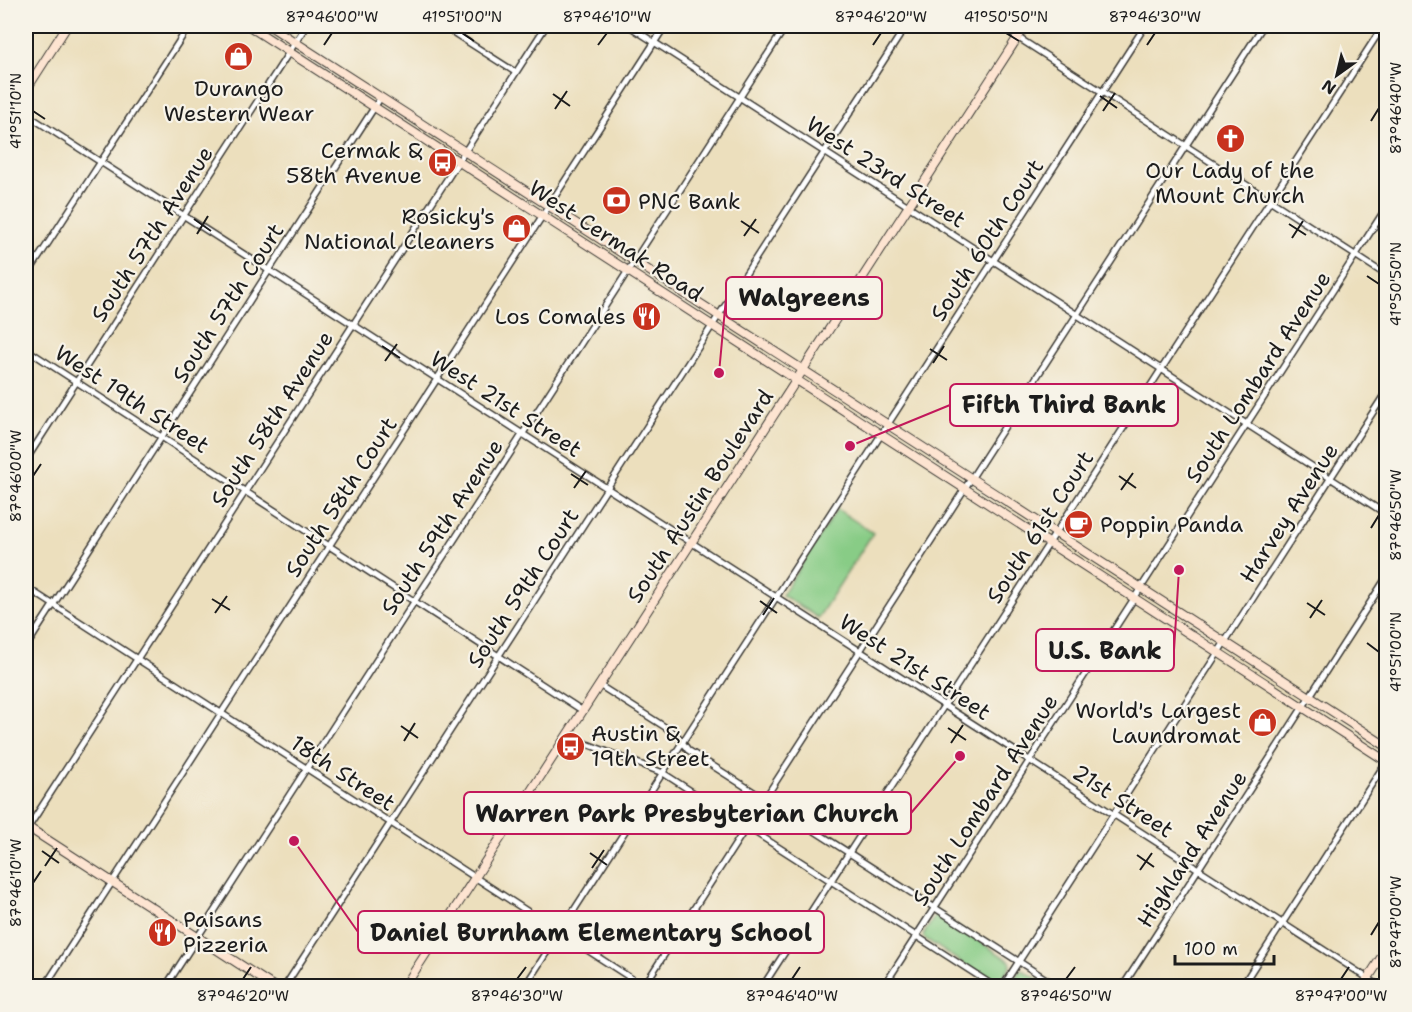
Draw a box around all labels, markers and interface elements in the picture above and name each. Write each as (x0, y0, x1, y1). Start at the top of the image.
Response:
text: 87°46'00"W (286, 7, 378, 27)
text: 41°51'00"N (422, 7, 502, 27)
text: 87°46'10"W (563, 7, 651, 27)
text: 87°46'20"W (835, 7, 927, 27)
text: 41°50'50"N (964, 7, 1048, 27)
text: 87°46'30"W (1109, 7, 1201, 27)
shop icon: Durango Western Wear (223, 40, 255, 72)
north arrow (1307, 45, 1367, 105)
text: 87°46'40"W (1386, 62, 1406, 154)
text: 41°51'10"N (6, 73, 26, 149)
place label: Durango Western Wear (164, 74, 314, 128)
text: N (1318, 75, 1340, 99)
street label: West 23rd Street (801, 110, 971, 234)
church icon: Our Lady of the Mount Church (1214, 122, 1246, 154)
place label: Cermak & 58th Avenue (286, 136, 423, 190)
street label: South 57th Avenue (84, 141, 220, 327)
bus stop icon: Cermak & 58th Avenue (427, 147, 459, 179)
street label: South 60th Court (924, 154, 1050, 326)
place label: Our Lady of the Mount Church (1145, 156, 1315, 210)
street label: West Cermak Road (523, 174, 709, 308)
bank icon: PNC Bank (601, 185, 633, 217)
place label: PNC Bank (638, 187, 741, 216)
place label: Rosicky's National Cleaners (304, 202, 495, 256)
shop icon: Rosicky's National Cleaners (500, 213, 532, 245)
street label: South 57th Court (166, 218, 290, 388)
text: 41°50'50"N (1386, 242, 1406, 326)
street label: South Lombard Avenue (1179, 266, 1337, 488)
callout: Walgreens (726, 277, 882, 319)
text: Walgreens (738, 282, 870, 314)
restaurant icon: Los Comales (631, 300, 663, 332)
place label: Los Comales (495, 302, 626, 331)
street label: South 58th Avenue (204, 325, 340, 513)
street label: West 19th Street (49, 338, 215, 460)
street label: West 21st Street (425, 344, 587, 464)
street label: South Austin Boulevard (620, 384, 780, 608)
callout: Fifth Third Bank (950, 384, 1178, 426)
text: Fifth Third Bank (962, 389, 1166, 421)
street label: South 58th Court (278, 411, 404, 583)
text: 87°46'00"W (6, 430, 26, 522)
street label: South 59th Avenue (374, 434, 510, 620)
street label: Harvey Avenue (1233, 438, 1345, 588)
street label: South 61st Court (980, 445, 1100, 609)
text: 87°46'50"W (1386, 469, 1406, 561)
street label: South 59th Court (461, 503, 585, 673)
cafe icon: Poppin Panda (1063, 508, 1095, 540)
place label: Poppin Panda (1100, 510, 1244, 539)
street label: West 21st Street (834, 607, 996, 727)
text: 41°51'00"N (1386, 612, 1406, 692)
callout: U.S. Bank (1036, 629, 1174, 671)
text: U.S. Bank (1048, 635, 1162, 667)
street label: South Lombard Avenue (906, 689, 1064, 911)
place label: World's Largest Laundromat (1075, 696, 1241, 750)
shop icon: World's Largest Laundromat (1246, 707, 1278, 739)
place label: Austin & 19th Street (591, 719, 710, 773)
street label: 18th Street (285, 728, 401, 818)
bus stop icon: Austin & 19th Street (554, 730, 586, 762)
street label: 21st Street (1067, 758, 1179, 844)
street label: Highland Avenue (1130, 765, 1254, 933)
callout: Warren Park Presbyterian Church (464, 792, 911, 834)
text: Warren Park Presbyterian Church (475, 798, 899, 830)
text: 87°46'10"W (6, 839, 26, 927)
text: 87°47'00"W (1386, 876, 1406, 968)
place label: Paisans Pizzeria (183, 905, 268, 959)
callout: Daniel Burnham Elementary School (358, 911, 824, 953)
restaurant icon: Paisans Pizzeria (146, 916, 178, 948)
text: Daniel Burnham Elementary School (370, 917, 812, 949)
scale bar (1175, 928, 1274, 966)
text: 100 m (1184, 937, 1238, 961)
text: 87°46'20"W (197, 986, 289, 1006)
text: 87°46'30"W (471, 986, 563, 1006)
text: 87°46'40"W (746, 986, 838, 1006)
text: 87°46'50"W (1020, 986, 1112, 1006)
text: 87°47'00"W (1295, 986, 1387, 1006)

